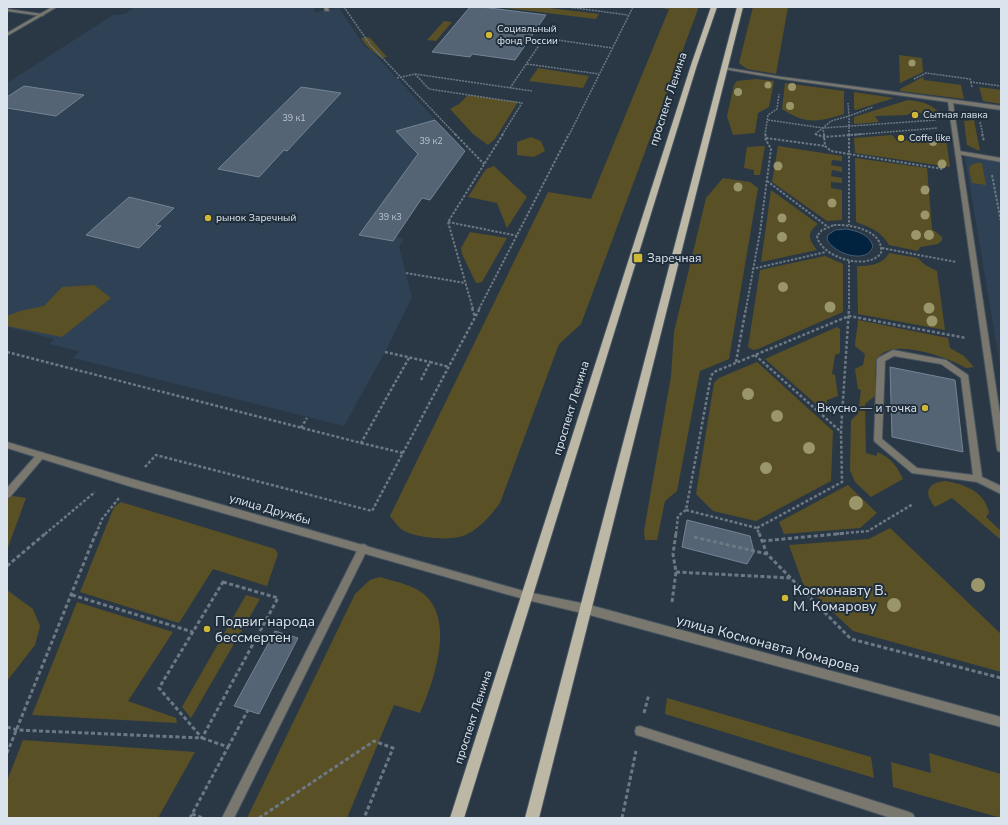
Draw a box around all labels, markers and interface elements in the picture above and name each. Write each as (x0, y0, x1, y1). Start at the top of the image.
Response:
place label: Социальный фонд России (497, 22, 558, 48)
marker: Социальный фонд России (484, 30, 494, 40)
street label: проспект Ленина (645, 50, 691, 148)
place label: Сытная лавка (923, 108, 988, 122)
marker: Сытная лавка (910, 110, 920, 120)
house number: 39 к1 (282, 112, 306, 124)
place label: Coffe like (909, 131, 951, 145)
marker: Coffe like (896, 133, 906, 143)
house number: 39 к2 (419, 135, 443, 147)
place label: рынок Заречный (216, 211, 296, 225)
house number: 39 к3 (378, 211, 402, 223)
marker: рынок Заречный (203, 213, 213, 223)
place label: Заречная (647, 250, 701, 266)
marker: Заречная (632, 252, 644, 264)
street label: проспект Ленина (549, 359, 593, 457)
place label: Вкусно — и точка (817, 400, 917, 416)
marker: Вкусно — и точка (920, 403, 930, 413)
street label: улица Дружбы (227, 490, 313, 528)
place label: Космонавту В. М. Комарову (793, 581, 887, 616)
marker: Космонавту В. М. Комарову (780, 593, 790, 603)
street label: улица Космонавта Комарова (674, 610, 862, 678)
place label: Подвиг народа бессмертен (215, 612, 315, 647)
marker: Подвиг народа бессмертен (202, 624, 212, 634)
street label: проспект Ленина (450, 668, 496, 766)

